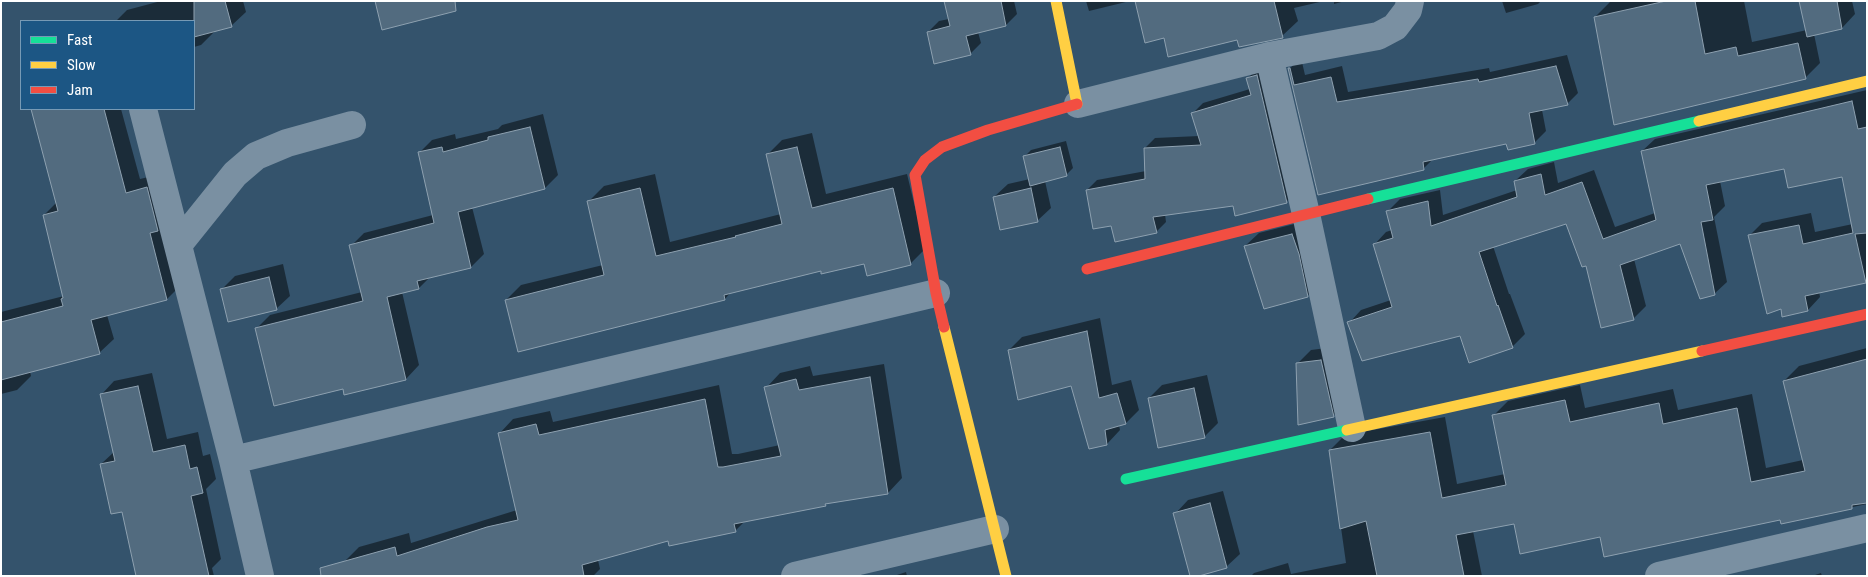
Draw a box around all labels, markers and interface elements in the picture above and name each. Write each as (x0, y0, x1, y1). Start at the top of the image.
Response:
legend (20, 20, 195, 110)
text: Fast (67, 31, 92, 49)
text: Slow (67, 56, 96, 74)
text: Jam (67, 81, 93, 99)

